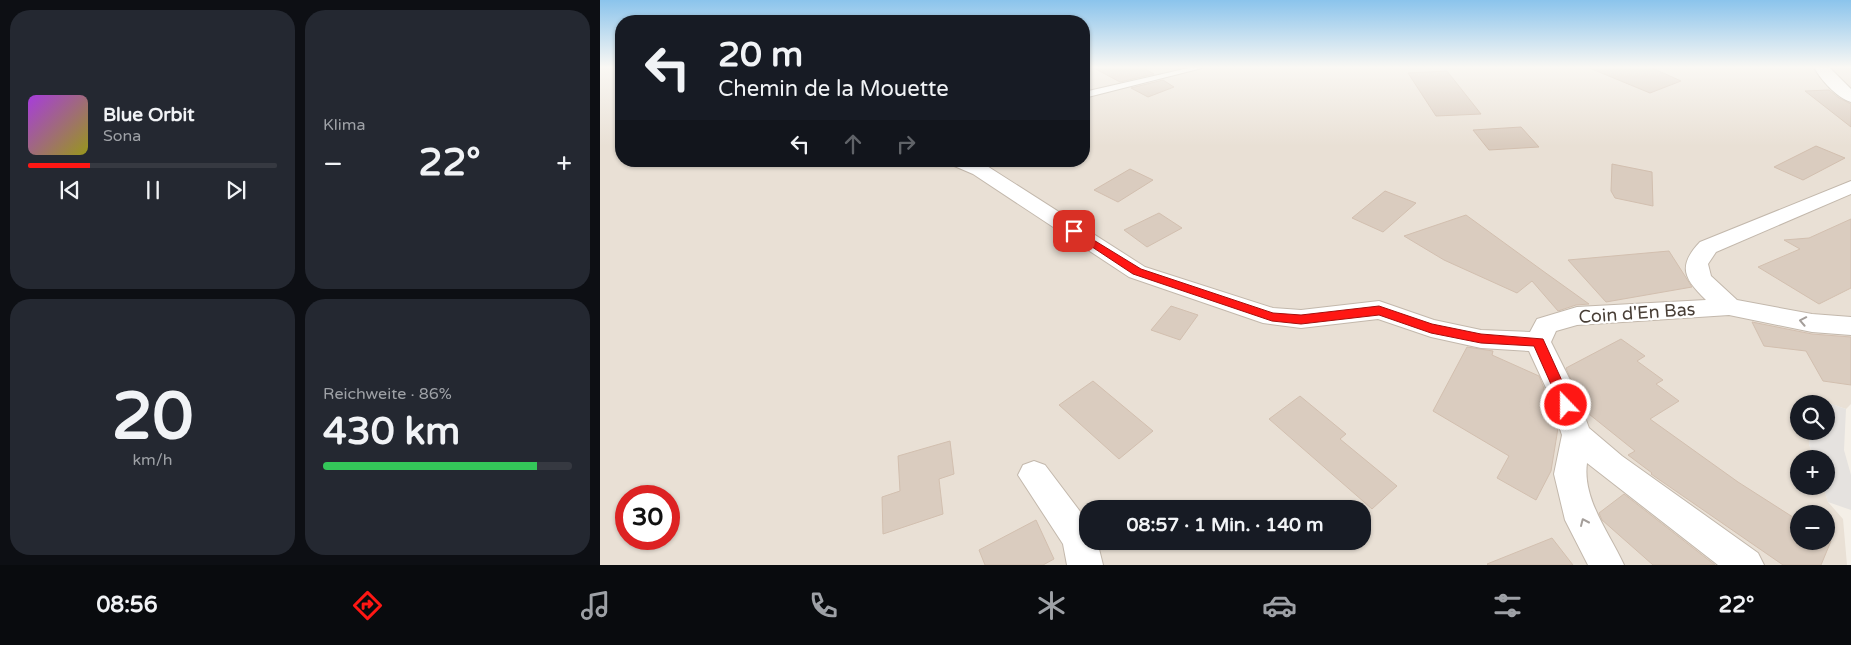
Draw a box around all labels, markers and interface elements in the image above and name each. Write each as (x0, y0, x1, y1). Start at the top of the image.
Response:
text: 20 m (718, 34, 803, 76)
icon: left (635, 35, 700, 100)
text: Chemin de la Mouette (718, 76, 949, 102)
text: Blue Orbit (103, 104, 195, 126)
text: Klima (323, 115, 365, 135)
text: Sona (103, 126, 141, 146)
icon: left (786, 130, 814, 158)
icon: ahead (839, 130, 867, 158)
icon: right (892, 130, 920, 158)
text: 22° (419, 140, 481, 186)
text: − (323, 147, 343, 181)
text: + (556, 147, 572, 181)
icon: previous (56, 176, 84, 204)
icon: pause (139, 176, 167, 204)
icon: next (222, 176, 250, 204)
pin (1053, 210, 1095, 252)
icon: arrive (1060, 217, 1088, 245)
street label: Coin d'En Bas (1578, 298, 1696, 328)
one-way arrow (1798, 316, 1807, 327)
text: 20 (112, 378, 193, 457)
position arrow (1539, 378, 1591, 430)
text: Reichweite · 86% (323, 384, 452, 404)
map controls (1790, 395, 1835, 550)
button: search (1790, 395, 1835, 440)
text: 430 km (323, 409, 460, 455)
text: km/h (132, 450, 173, 470)
button: + (1790, 450, 1835, 495)
speed limit sign: 30 (615, 485, 680, 550)
button: − (1790, 505, 1835, 550)
text: 08:57 · 1 Min. · 140 m (1127, 514, 1323, 536)
one-way arrow (1579, 518, 1590, 527)
icon: directions (350, 588, 385, 623)
icon: music (578, 588, 613, 623)
icon: phone (806, 588, 841, 623)
icon: climate (1034, 588, 1069, 623)
icon: car (1262, 588, 1297, 623)
icon: filters (1490, 588, 1525, 623)
text: 08:56 (97, 592, 157, 618)
text: 22° (1718, 592, 1754, 618)

